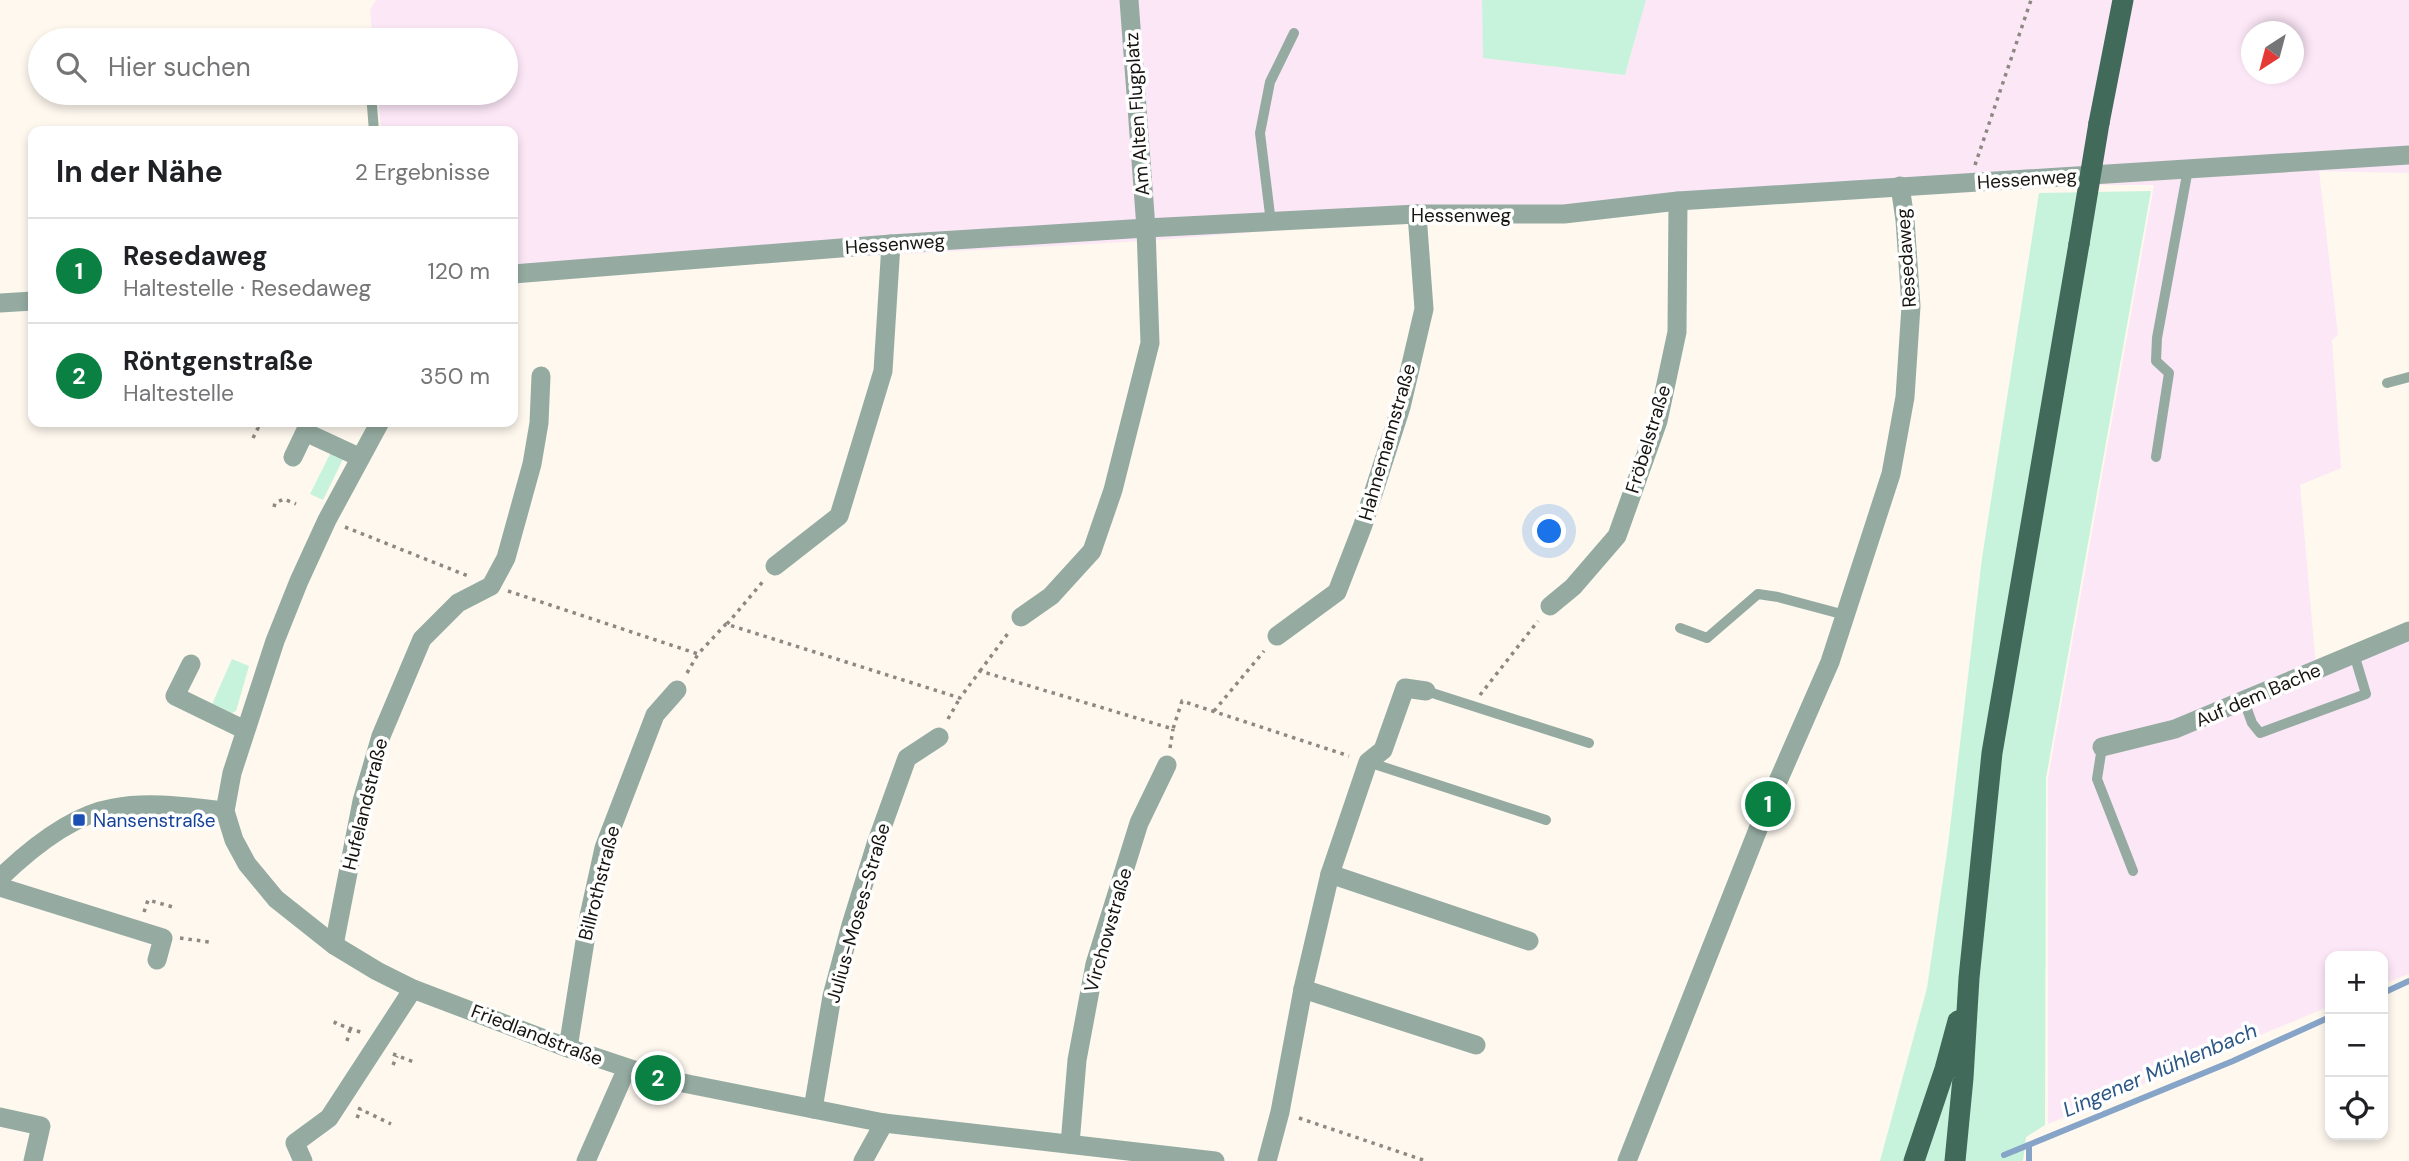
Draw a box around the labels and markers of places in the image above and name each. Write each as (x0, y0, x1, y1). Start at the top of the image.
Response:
pin: 1 (1745, 778, 1791, 830)
place label: Nansenstraße (93, 808, 216, 833)
marker: Nansenstraße (71, 812, 87, 828)
pin: 2 (635, 1052, 681, 1104)

